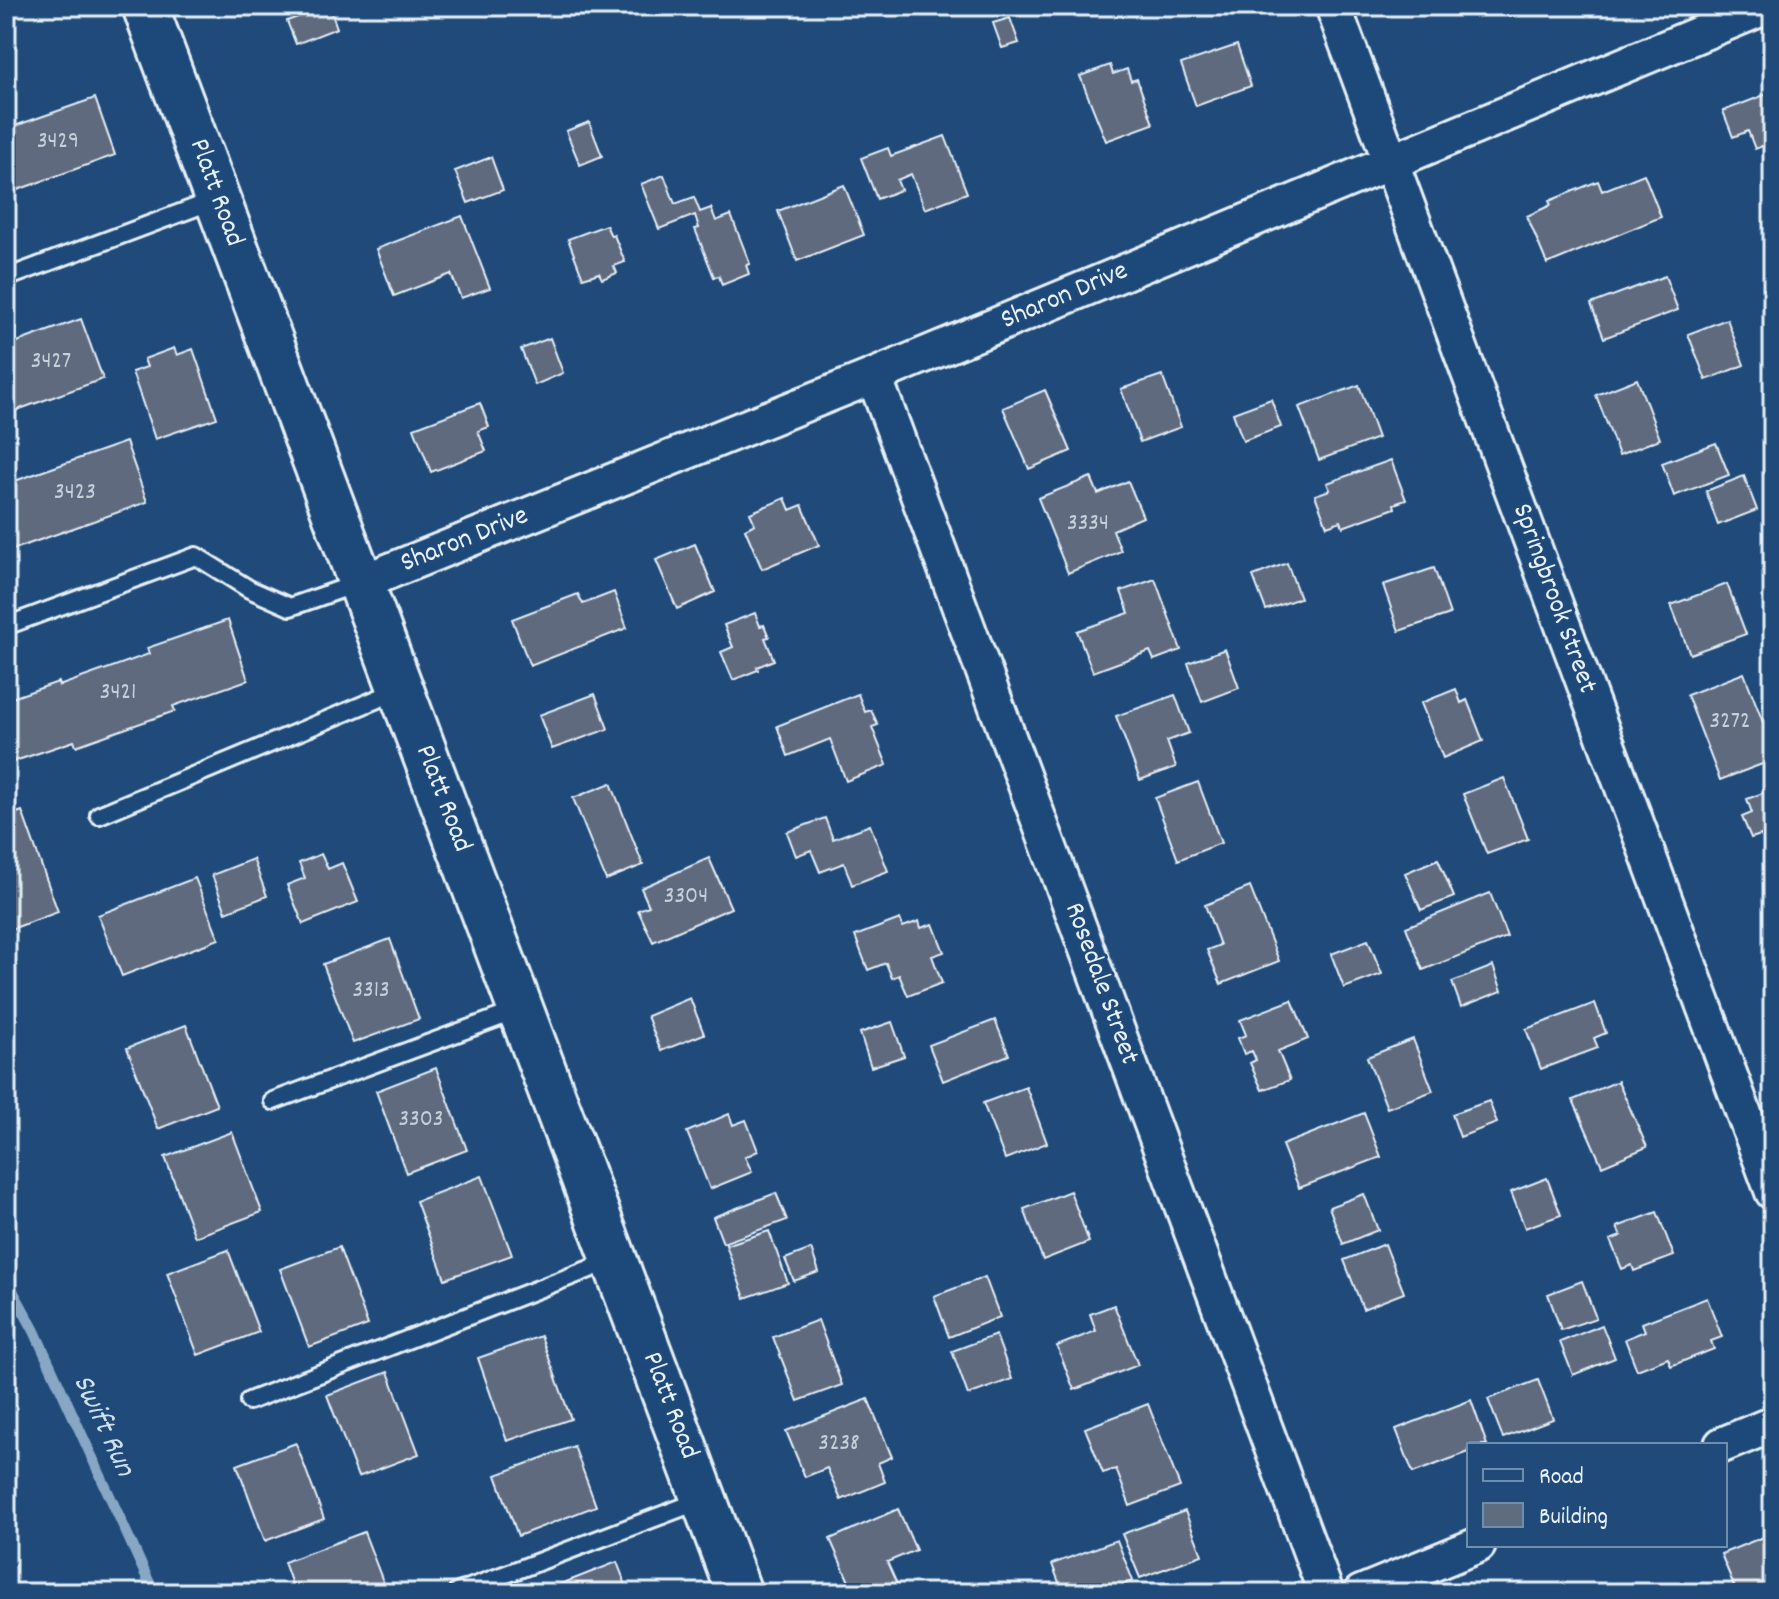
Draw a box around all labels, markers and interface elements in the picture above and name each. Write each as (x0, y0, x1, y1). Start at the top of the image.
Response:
house number: 3429 (37, 125, 79, 159)
street label: Platt Road (177, 134, 253, 252)
street label: Sharon Drive (995, 252, 1135, 342)
house number: 3427 (31, 345, 71, 379)
house number: 3423 (54, 476, 96, 510)
street label: Sharon Drive (395, 497, 535, 585)
street label: Springbrook Street (1500, 498, 1606, 700)
house number: 3334 (1067, 507, 1109, 541)
house number: 3421 (100, 676, 136, 710)
house number: 3272 (1710, 705, 1750, 739)
street label: Platt Road (403, 740, 481, 858)
house number: 3304 (664, 880, 708, 914)
street label: Rosedale Street (1052, 897, 1148, 1071)
house number: 3313 (352, 974, 390, 1008)
house number: 3303 (398, 1103, 444, 1137)
street label: Platt Road (630, 1347, 708, 1465)
water label: Swift Run (60, 1368, 145, 1485)
house number: 3238 (818, 1427, 860, 1461)
legend (1467, 1443, 1727, 1547)
text: Road (1539, 1461, 1584, 1495)
text: Building (1539, 1501, 1608, 1535)

